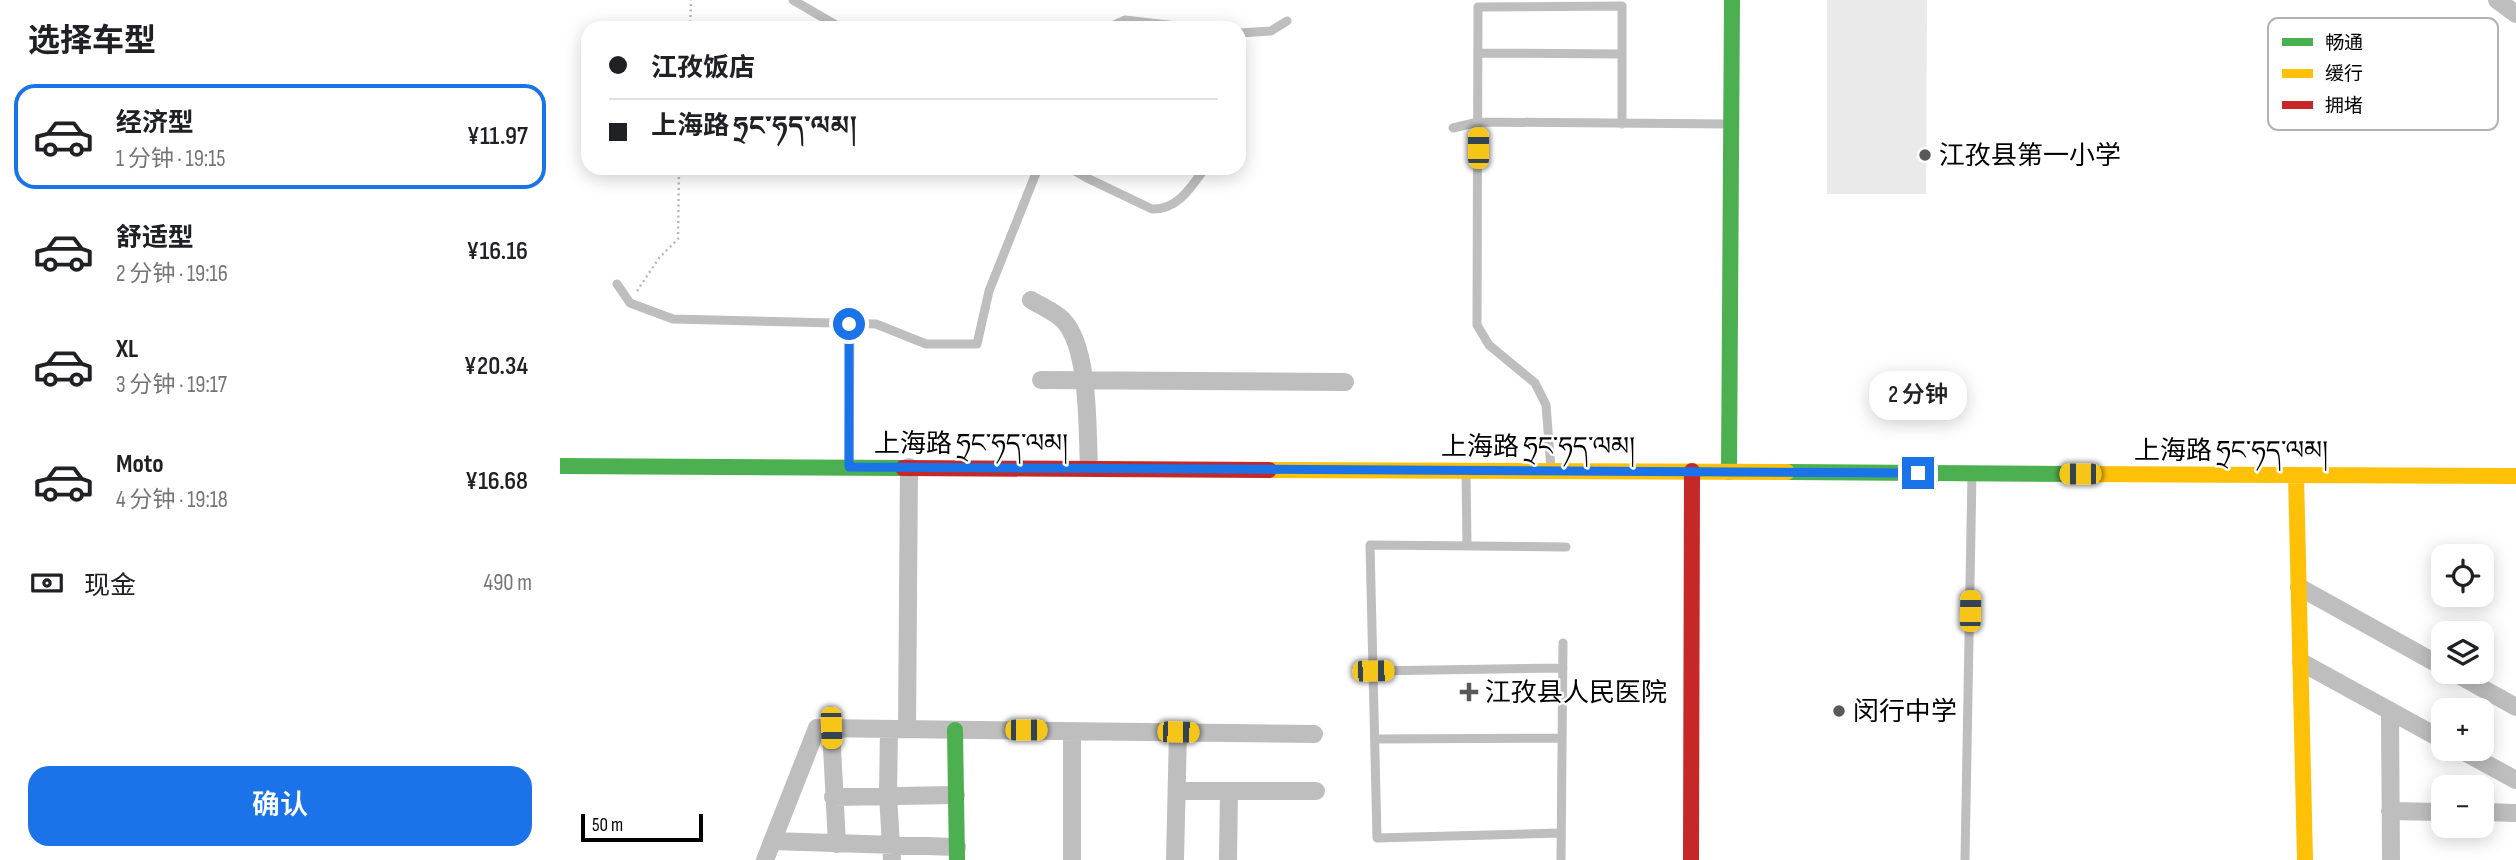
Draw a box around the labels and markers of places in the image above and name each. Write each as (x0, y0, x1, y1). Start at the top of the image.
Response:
place label: 江孜县第一小学 (1939, 141, 2121, 172)
marker: 江孜县第一小学 (1917, 147, 1933, 163)
place label: 江孜县人民医院 (1485, 678, 1667, 709)
marker: 江孜县人民医院 (1459, 682, 1479, 702)
place label: 闵行中学 (1853, 697, 1957, 728)
marker: 闵行中学 (1831, 703, 1847, 719)

